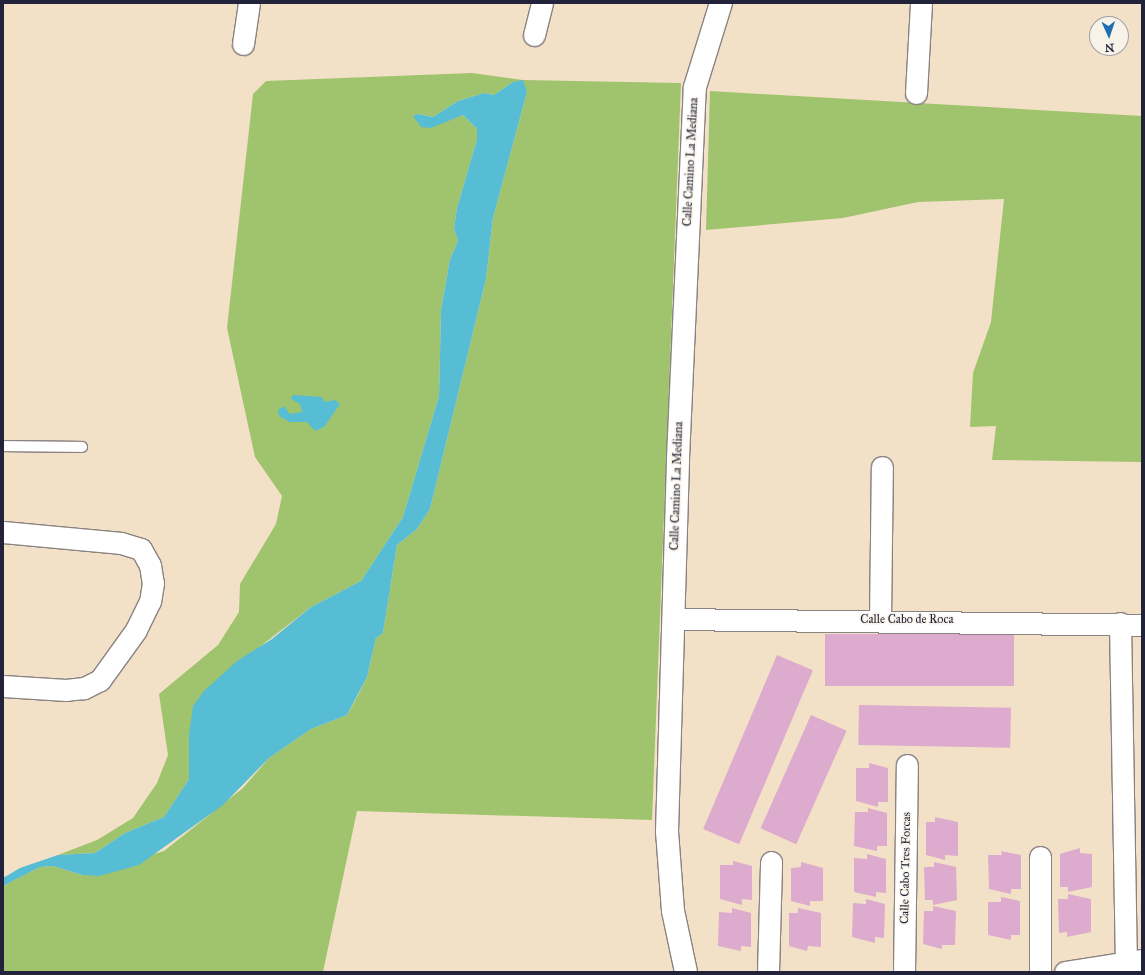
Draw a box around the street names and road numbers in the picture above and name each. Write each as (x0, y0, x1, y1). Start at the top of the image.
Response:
street label: Calle Camino La Mediana (680, 97, 702, 227)
street label: Calle Camino La Mediana (668, 421, 686, 551)
street label: Calle Cabo de Roca (860, 613, 954, 627)
street label: Calle Cabo Tres Forcas (898, 812, 914, 924)

